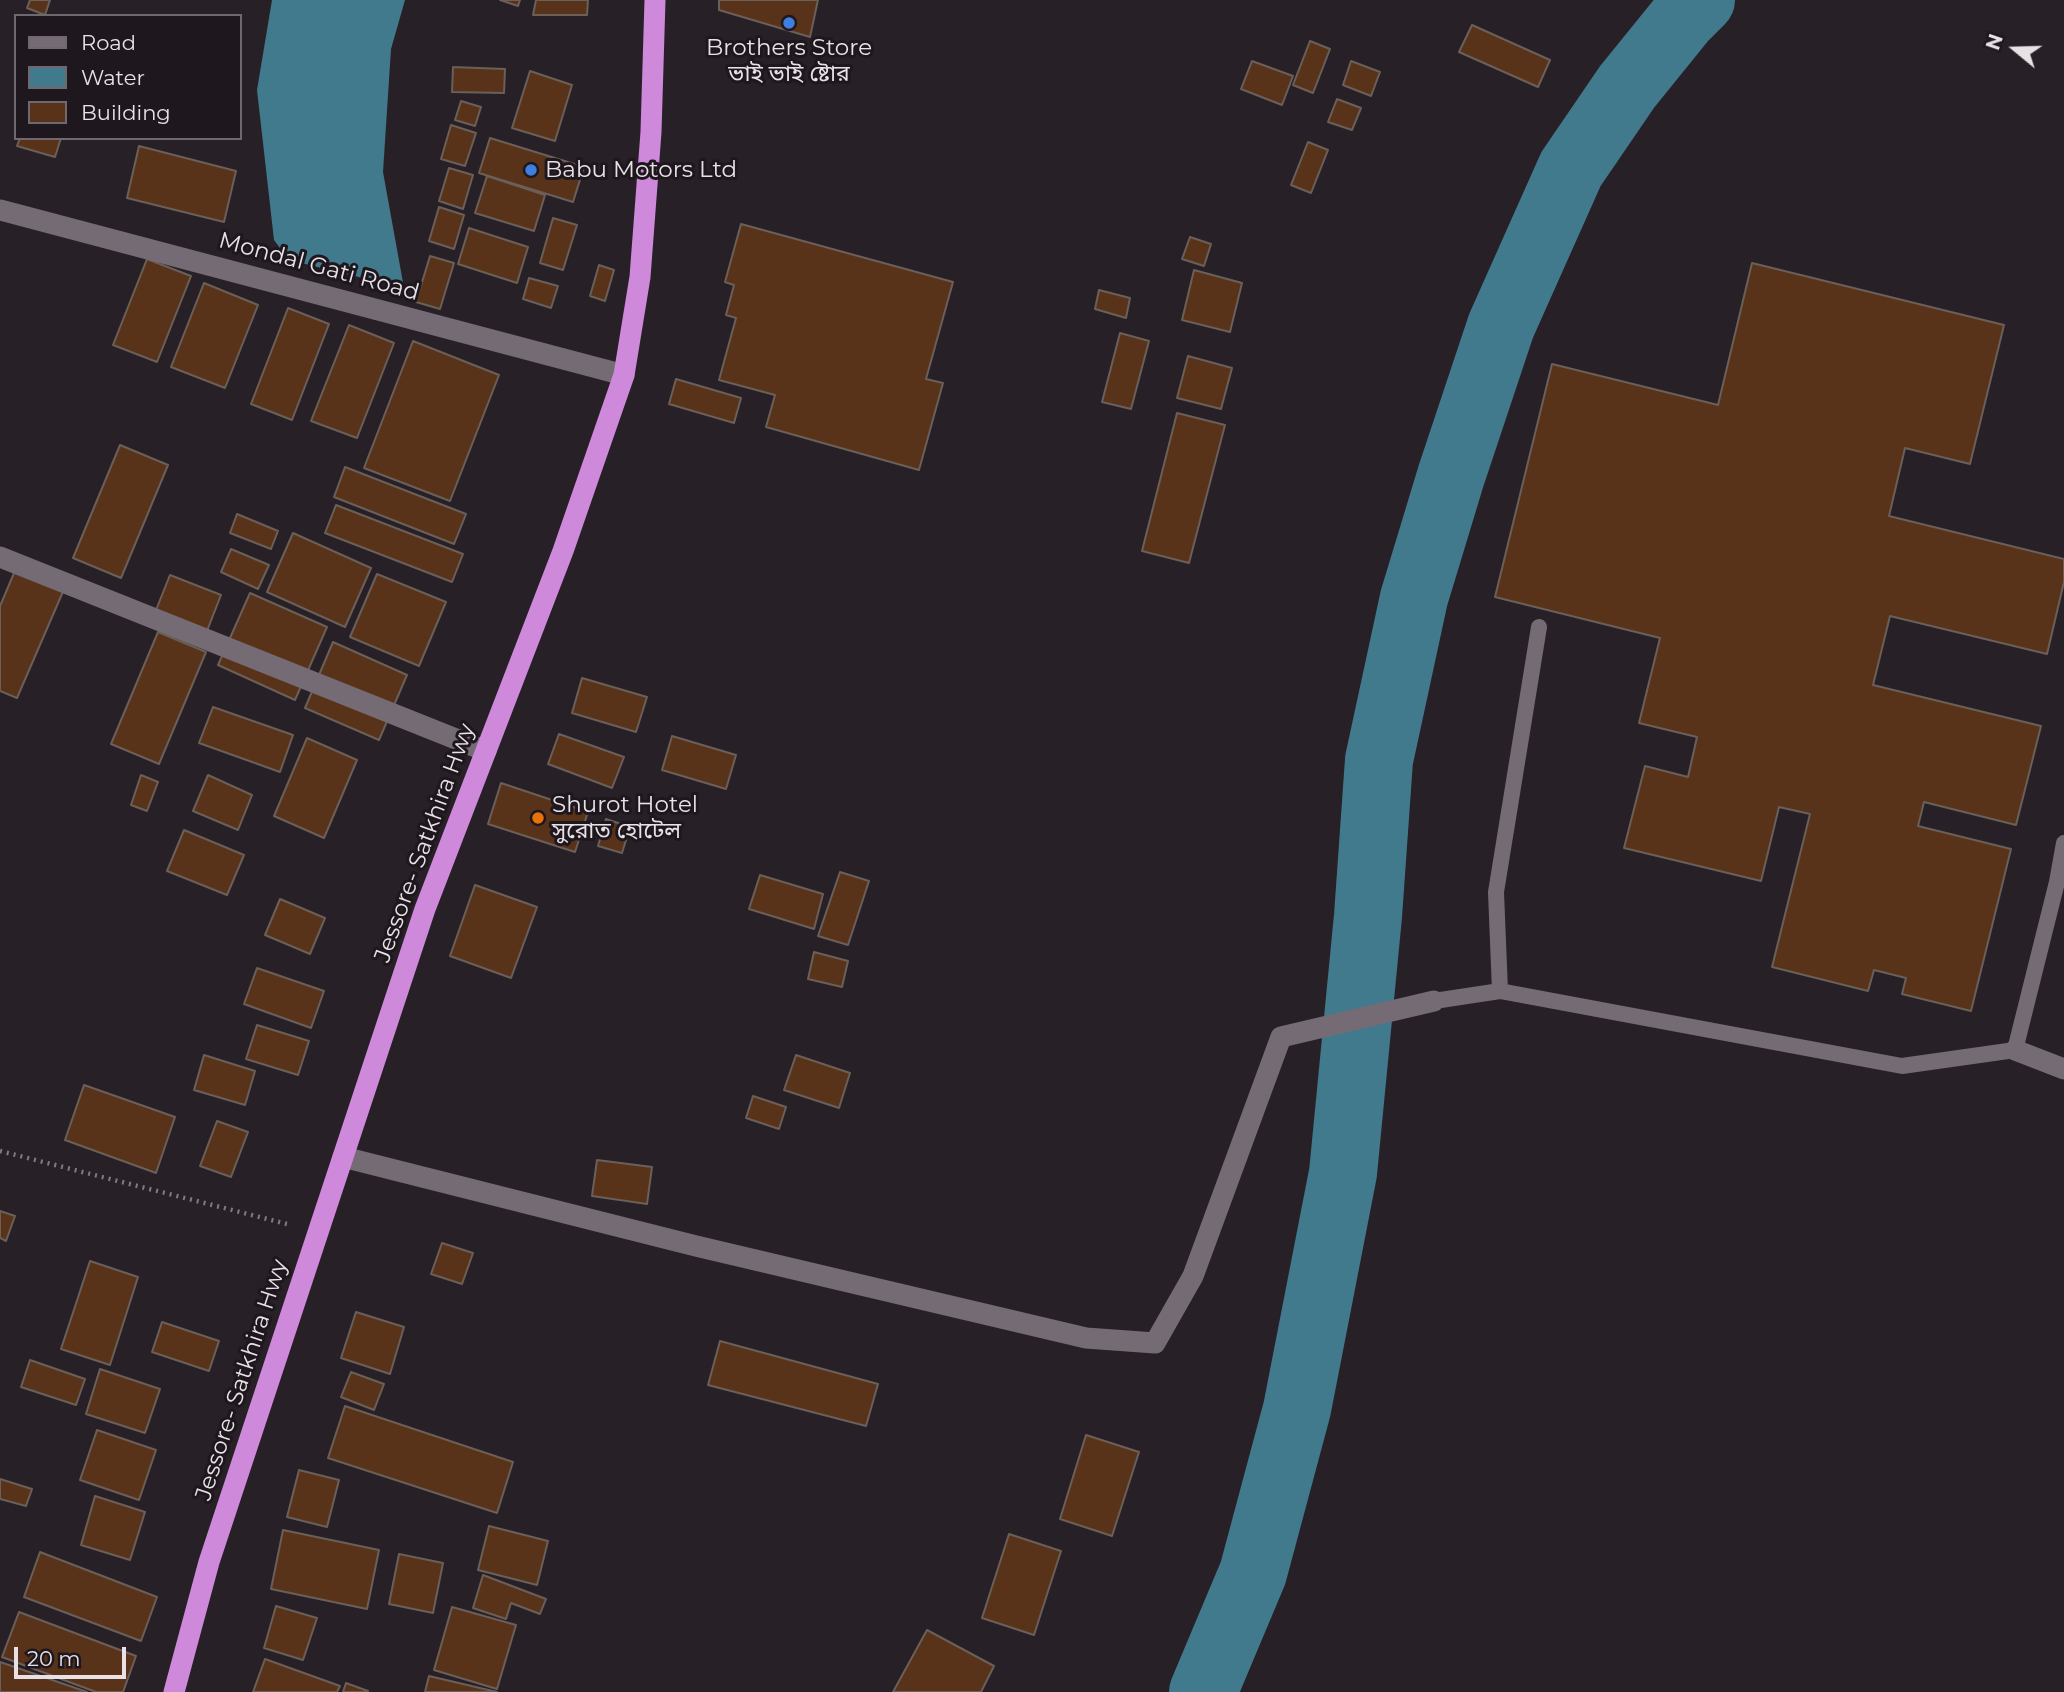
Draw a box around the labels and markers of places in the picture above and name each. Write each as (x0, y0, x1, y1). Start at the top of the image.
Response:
marker: Brothers Store ভাই ভাই ষ্টোর (781, 15, 797, 31)
place label: Brothers Store ভাই ভাই ষ্টোর (706, 34, 872, 88)
place label: Babu Motors Ltd (545, 156, 737, 184)
marker: Babu Motors Ltd (523, 162, 539, 178)
place label: Shurot Hotel সুরোত হোটেল (552, 791, 698, 845)
marker: Shurot Hotel সুরোত হোটেল (530, 810, 546, 826)

